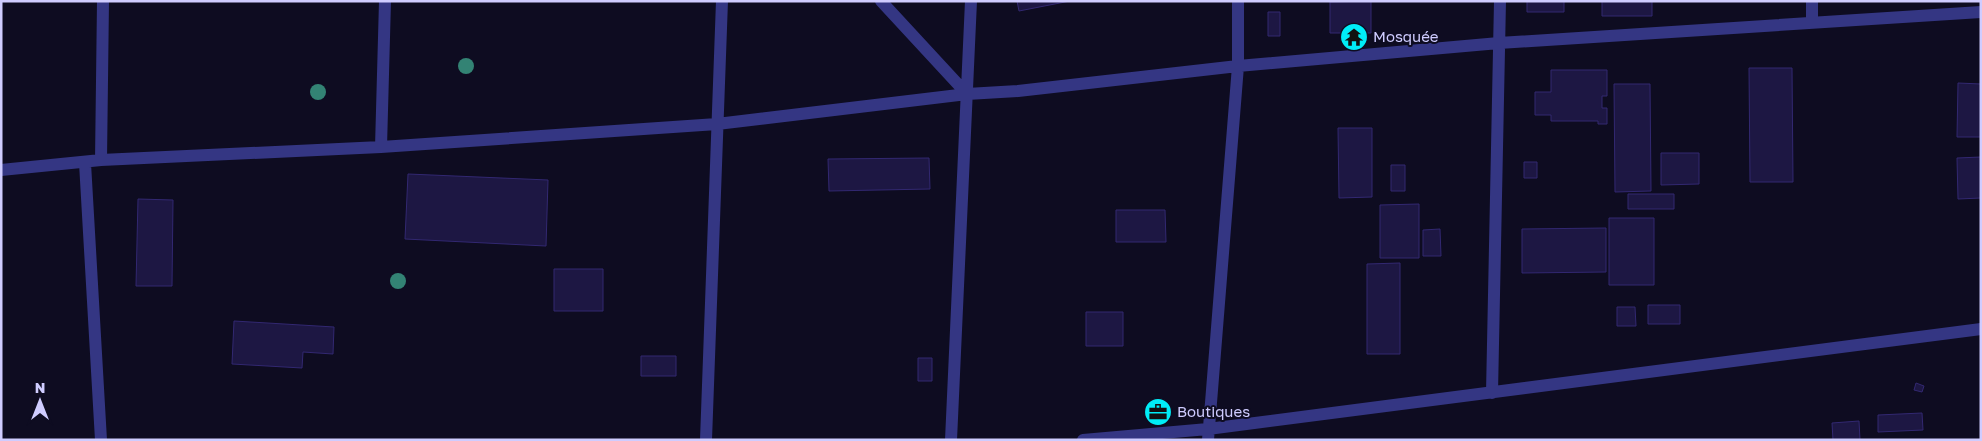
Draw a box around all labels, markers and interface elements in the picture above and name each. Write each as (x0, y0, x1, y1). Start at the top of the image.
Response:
temple icon: Mosquée (1339, 22, 1369, 52)
place label: Mosquée (1373, 27, 1439, 45)
north arrow (15, 376, 65, 426)
text: N (35, 379, 45, 396)
office icon: Boutiques (1143, 397, 1173, 427)
place label: Boutiques (1177, 402, 1250, 420)

